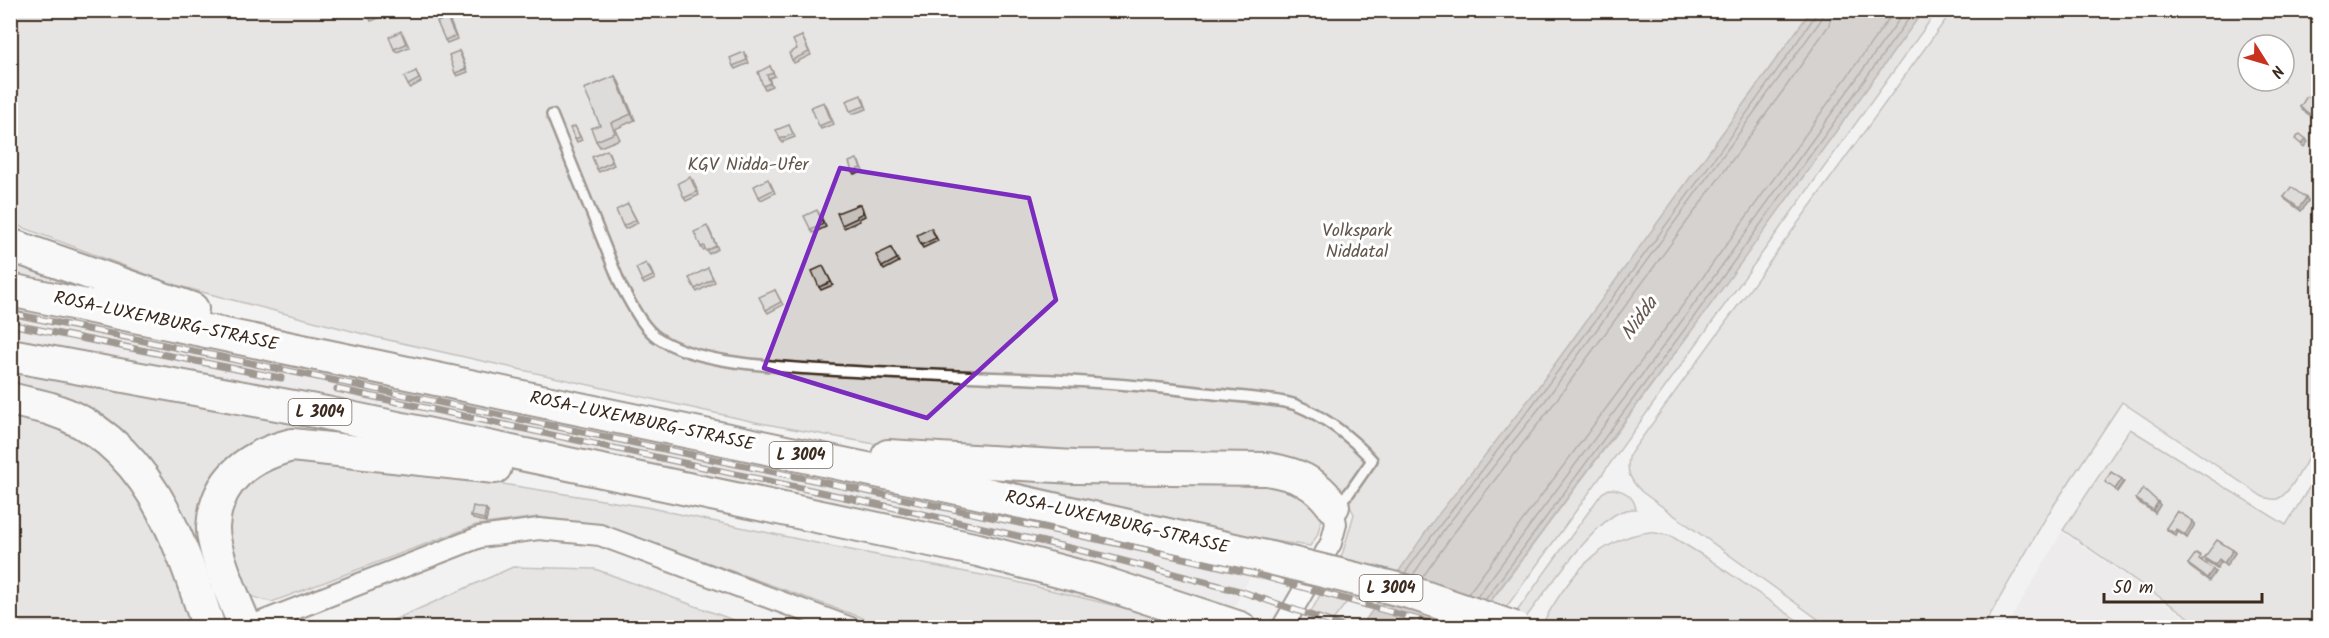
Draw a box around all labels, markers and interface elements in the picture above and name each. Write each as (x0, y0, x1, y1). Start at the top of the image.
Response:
north arrow (2236, 33, 2296, 93)
text: N (2264, 60, 2290, 83)
park label: KGV Nidda-Ufer (687, 151, 810, 180)
park label: Volkspark Niddatal (1322, 217, 1392, 267)
street label: ROSA-LUXEMBURG-STRASSE (51, 284, 282, 360)
water label: Nidda (1613, 289, 1668, 348)
street label: ROSA-LUXEMBURG-STRASSE (527, 384, 758, 460)
road number: L 3004 (288, 399, 352, 425)
road number: L 3004 (770, 442, 832, 468)
street label: ROSA-LUXEMBURG-STRASSE (1002, 483, 1232, 563)
scale bar (2104, 566, 2262, 604)
text: 50 m (2113, 574, 2153, 603)
road number: L 3004 (1360, 575, 1422, 601)

